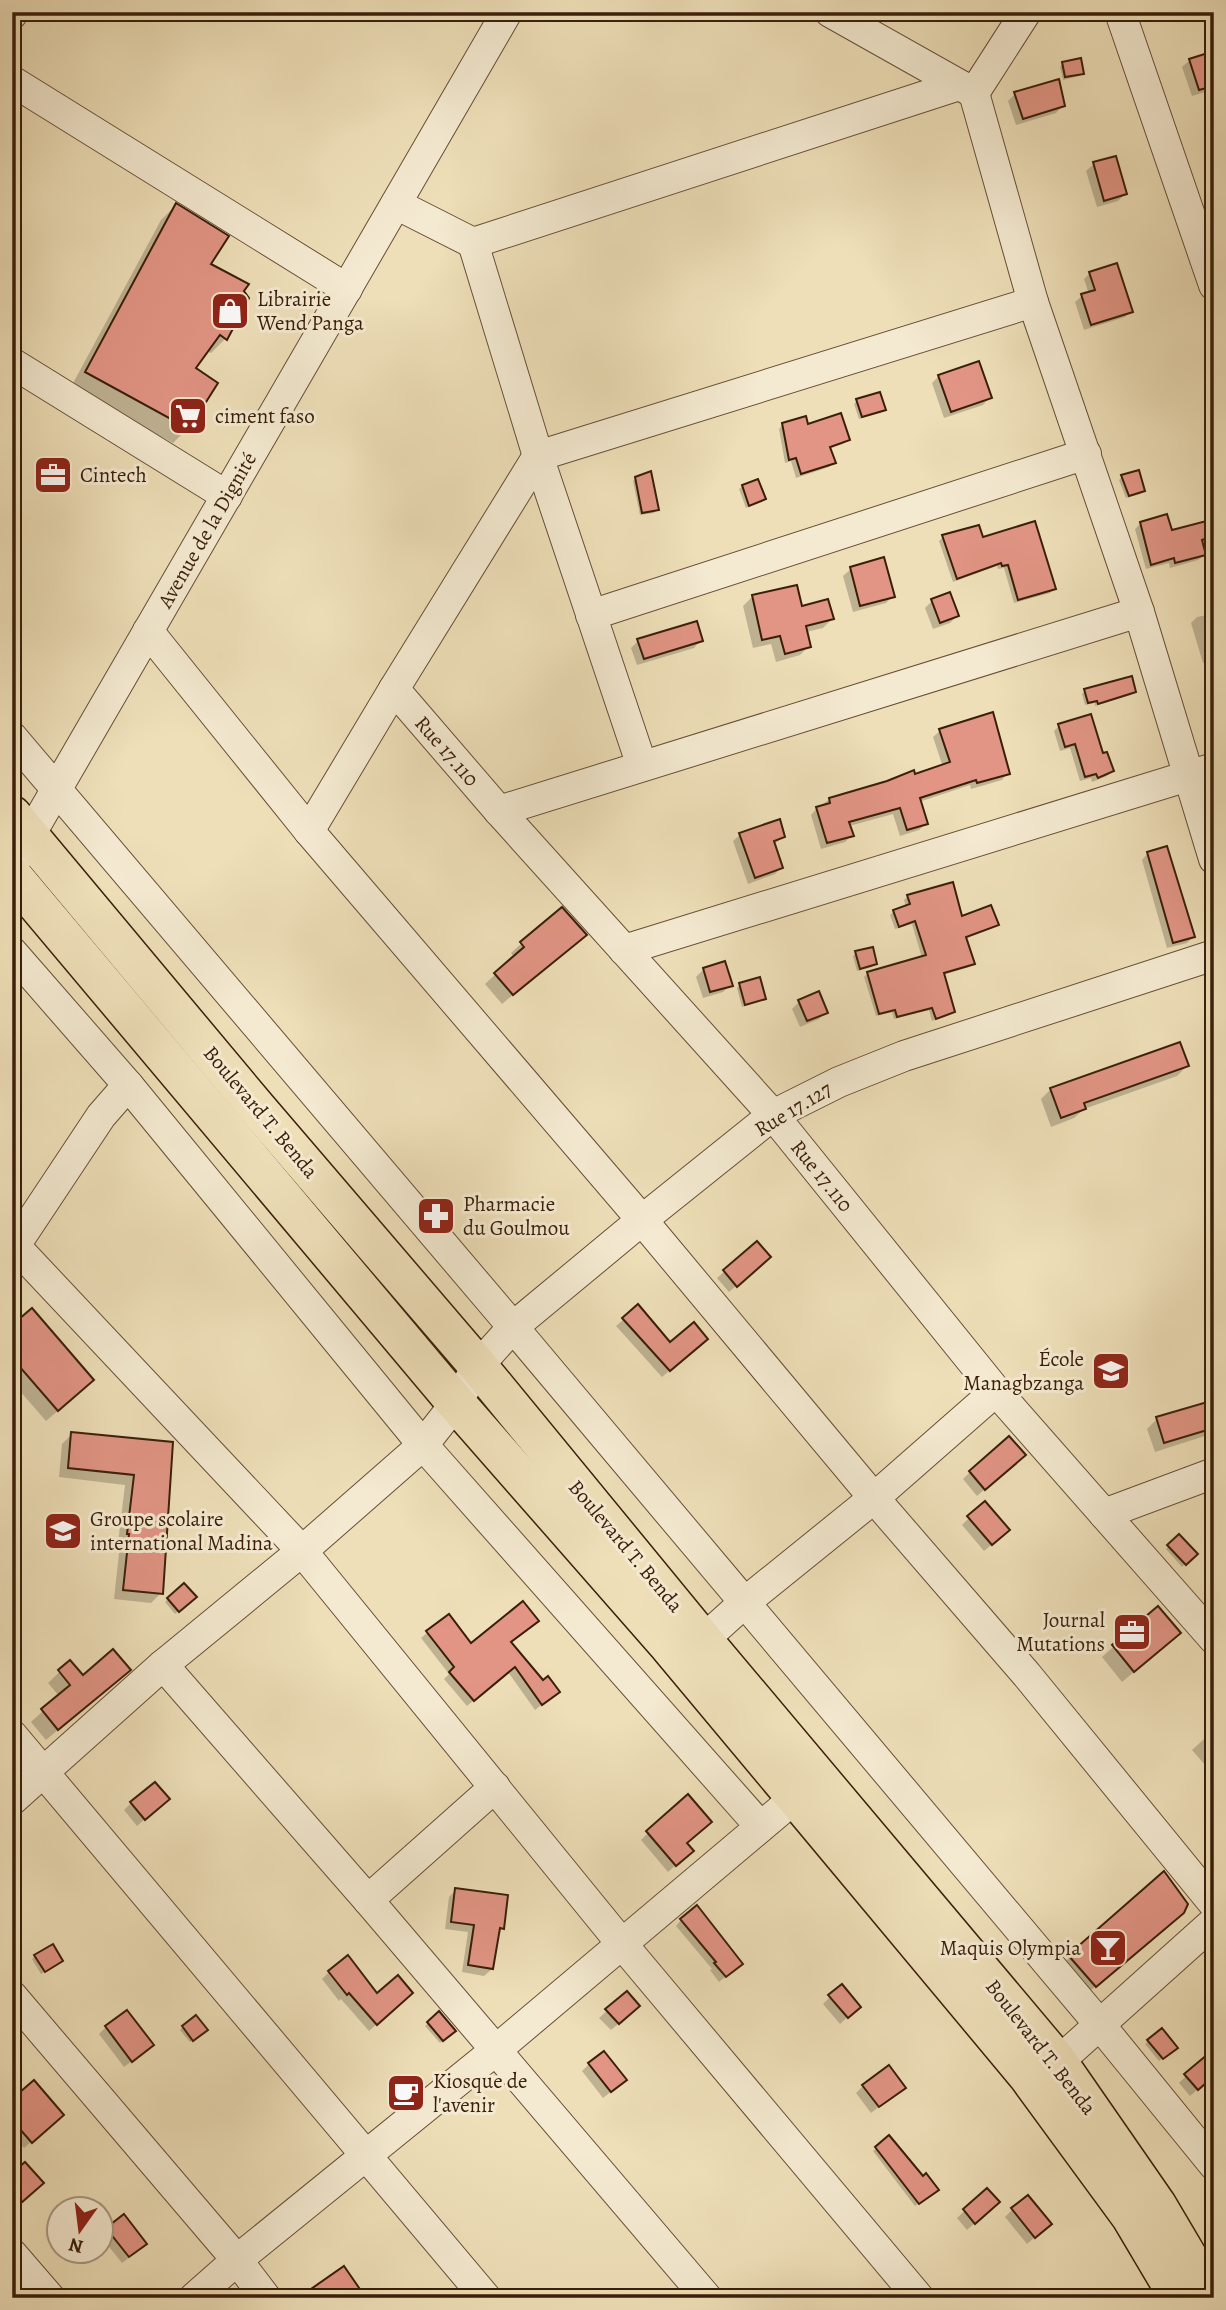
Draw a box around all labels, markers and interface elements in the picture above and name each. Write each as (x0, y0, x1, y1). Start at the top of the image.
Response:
place label: Librairie Wend Panga (256, 285, 364, 337)
shop icon: Librairie Wend Panga (209, 290, 251, 332)
supermarket icon: ciment faso (167, 395, 209, 437)
place label: ciment faso (215, 402, 315, 430)
street label: Avenue de la Dignité (150, 447, 263, 614)
office icon: Cintech (32, 454, 74, 496)
place label: Cintech (80, 461, 147, 489)
street label: Rue 17.110 (409, 710, 485, 792)
street label: Boulevard T. Benda (197, 1040, 325, 1184)
street label: Rue 17.127 (749, 1075, 837, 1143)
street label: Rue 17.110 (784, 1134, 860, 1218)
place label: Pharmacie du Goulmou (463, 1190, 570, 1242)
pharmacy icon: Pharmacie du Goulmou (415, 1195, 457, 1237)
place label: École Managbzanga (963, 1345, 1084, 1397)
school or university icon: École Managbzanga (1090, 1350, 1132, 1392)
street label: Boulevard T. Benda (562, 1474, 690, 1618)
place label: Groupe scolaire international Madina (90, 1505, 273, 1557)
school or university icon: Groupe scolaire international Madina (42, 1510, 84, 1552)
place label: Journal Mutations (1016, 1606, 1105, 1658)
office icon: Journal Mutations (1111, 1611, 1153, 1653)
bar icon: Maquis Olympia (1087, 1927, 1129, 1969)
place label: Maquis Olympia (940, 1934, 1081, 1962)
street label: Boulevard T. Benda (979, 1973, 1103, 2121)
place label: Kiosque de l'avenir (433, 2067, 527, 2119)
cafe icon: Kiosque de l'avenir (385, 2072, 427, 2114)
north arrow (46, 2194, 116, 2264)
text: N (66, 2231, 86, 2260)

